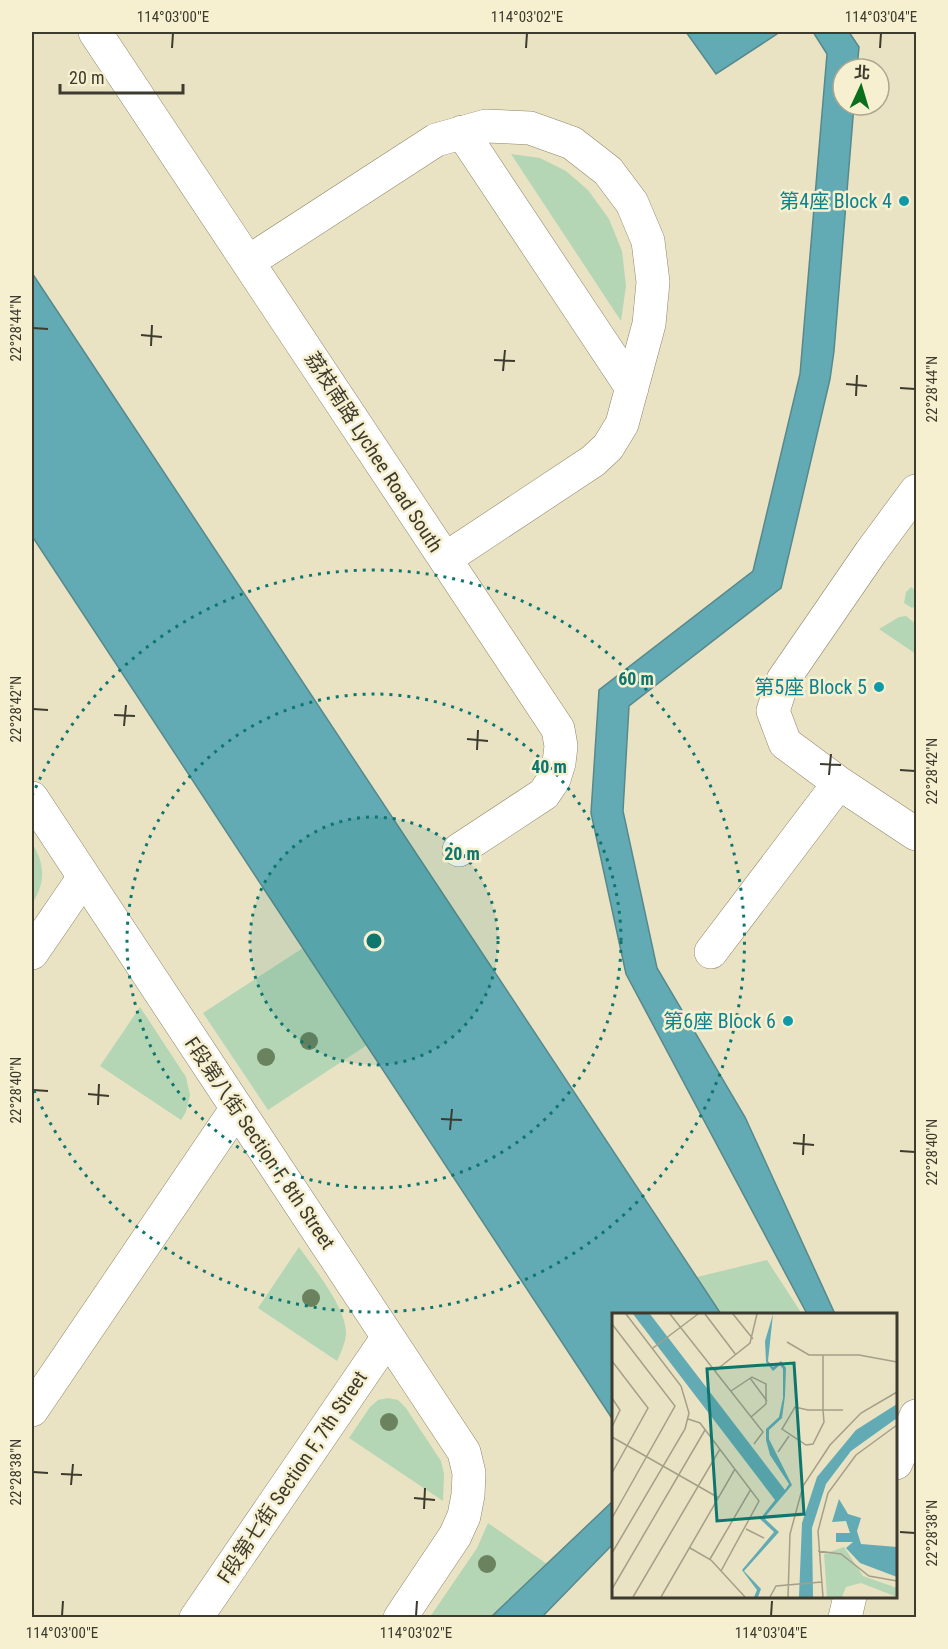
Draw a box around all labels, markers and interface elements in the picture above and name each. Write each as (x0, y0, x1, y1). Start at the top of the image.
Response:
text: 114°03'00"E (137, 8, 209, 26)
text: 114°03'02"E (491, 8, 563, 26)
text: 114°03'04"E (845, 8, 917, 26)
scale bar (60, 57, 183, 95)
north arrow (831, 57, 891, 117)
text: 北 (853, 62, 871, 83)
text: 20 m (69, 67, 104, 88)
place label: 第4座 Block 4 (779, 189, 892, 213)
marker: 第4座 Block 4 (897, 194, 911, 208)
text: 22°28'44"N (7, 295, 25, 361)
street label: 荔枝南路 Lychee Road South (300, 347, 448, 557)
text: 22°28'44"N (923, 356, 941, 422)
text: 60 m (618, 668, 654, 689)
place label: 第5座 Block 5 (754, 675, 867, 699)
text: 22°28'42"N (7, 676, 25, 742)
marker: 第5座 Block 5 (872, 680, 886, 694)
text: 22°28'42"N (923, 738, 941, 804)
text: 40 m (531, 756, 567, 777)
text: 20 m (444, 843, 480, 864)
centre of rings (364, 931, 384, 951)
place label: 第6座 Block 6 (663, 1009, 776, 1033)
marker: 第6座 Block 6 (781, 1014, 795, 1028)
street label: F段第八街 Section F, 8th Street (180, 1032, 340, 1254)
text: 22°28'40"N (7, 1057, 25, 1123)
text: 22°28'40"N (923, 1119, 941, 1185)
inset map (612, 1313, 897, 1598)
street label: F段第七街 Section F, 7th Street (212, 1366, 372, 1588)
text: 22°28'38"N (7, 1439, 25, 1505)
text: 22°28'38"N (923, 1500, 941, 1566)
text: 114°03'00"E (26, 1624, 98, 1642)
text: 114°03'02"E (380, 1624, 452, 1642)
text: 114°03'04"E (735, 1624, 807, 1642)

